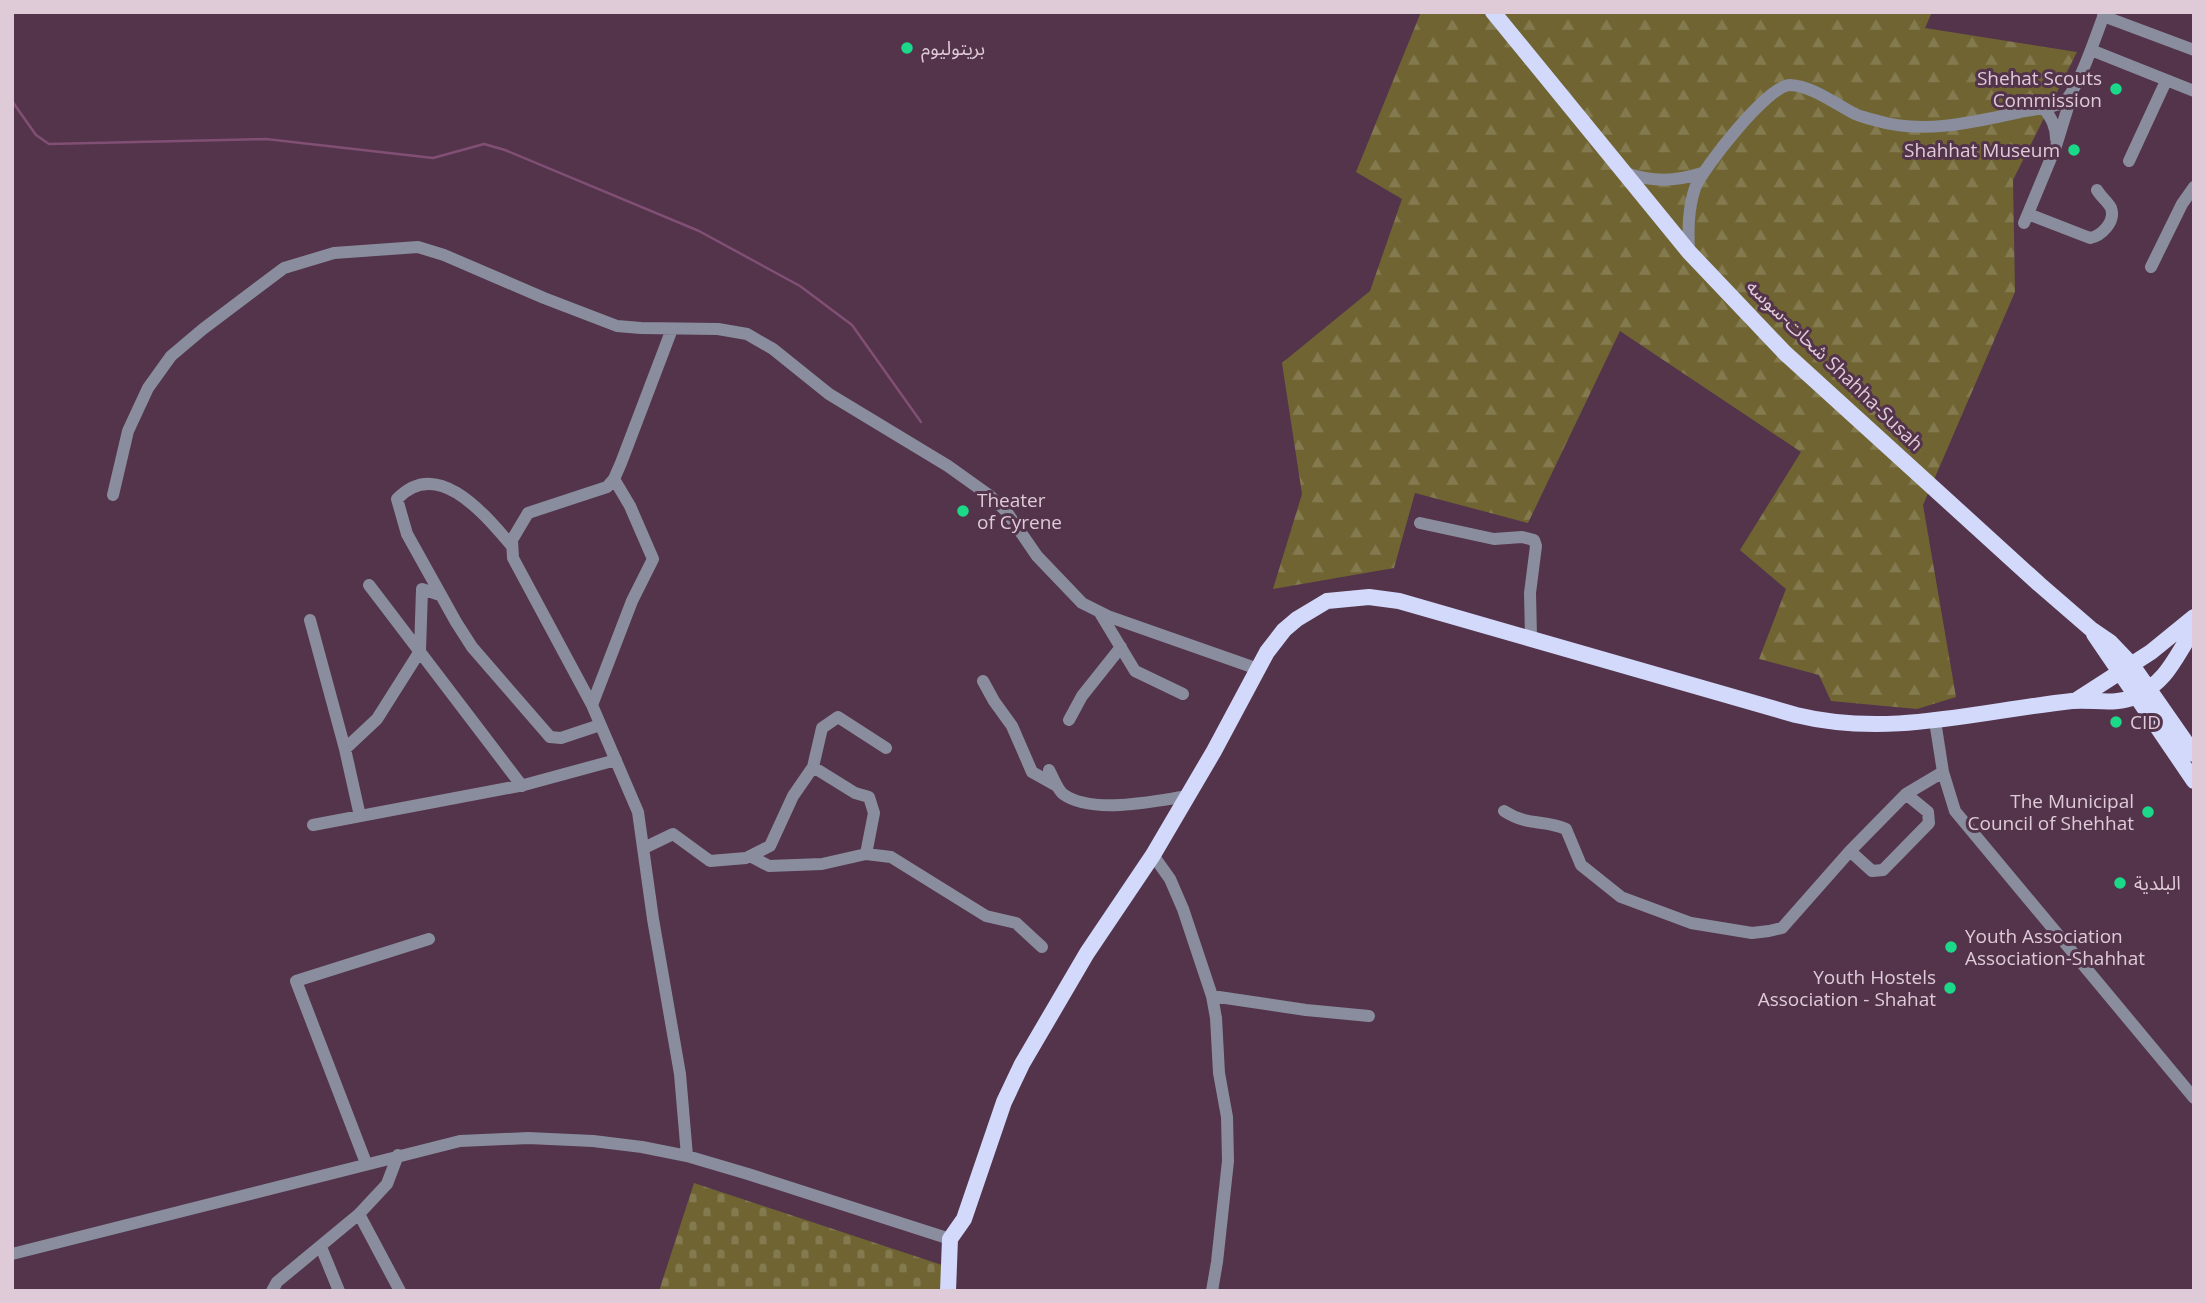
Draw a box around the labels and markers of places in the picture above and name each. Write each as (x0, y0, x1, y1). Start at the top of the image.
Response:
place label: بريتوليوم (921, 35, 985, 63)
marker: بريتوليوم (899, 40, 915, 56)
place label: Shehat Scouts Commission (1977, 65, 2102, 113)
marker: Shehat Scouts Commission (2108, 81, 2124, 97)
place label: Shahhat Museum (1904, 137, 2060, 163)
marker: Shahhat Museum (2066, 142, 2082, 158)
place label: Theater of Cyrene (977, 487, 1062, 535)
marker: Theater of Cyrene (955, 503, 971, 519)
place label: CID (2130, 709, 2161, 735)
marker: CID (2108, 714, 2124, 730)
place label: The Municipal Council of Shehhat (1968, 788, 2134, 836)
marker: The Municipal Council of Shehhat (2140, 804, 2156, 820)
place label: البلدية (2134, 870, 2181, 896)
marker: البلدية (2112, 875, 2128, 891)
place label: Youth Association Association-Shahhat (1965, 923, 2145, 971)
marker: Youth Association Association-Shahhat (1943, 939, 1959, 955)
place label: Youth Hostels Association - Shahat (1758, 964, 1936, 1012)
marker: Youth Hostels Association - Shahat (1942, 980, 1958, 996)

